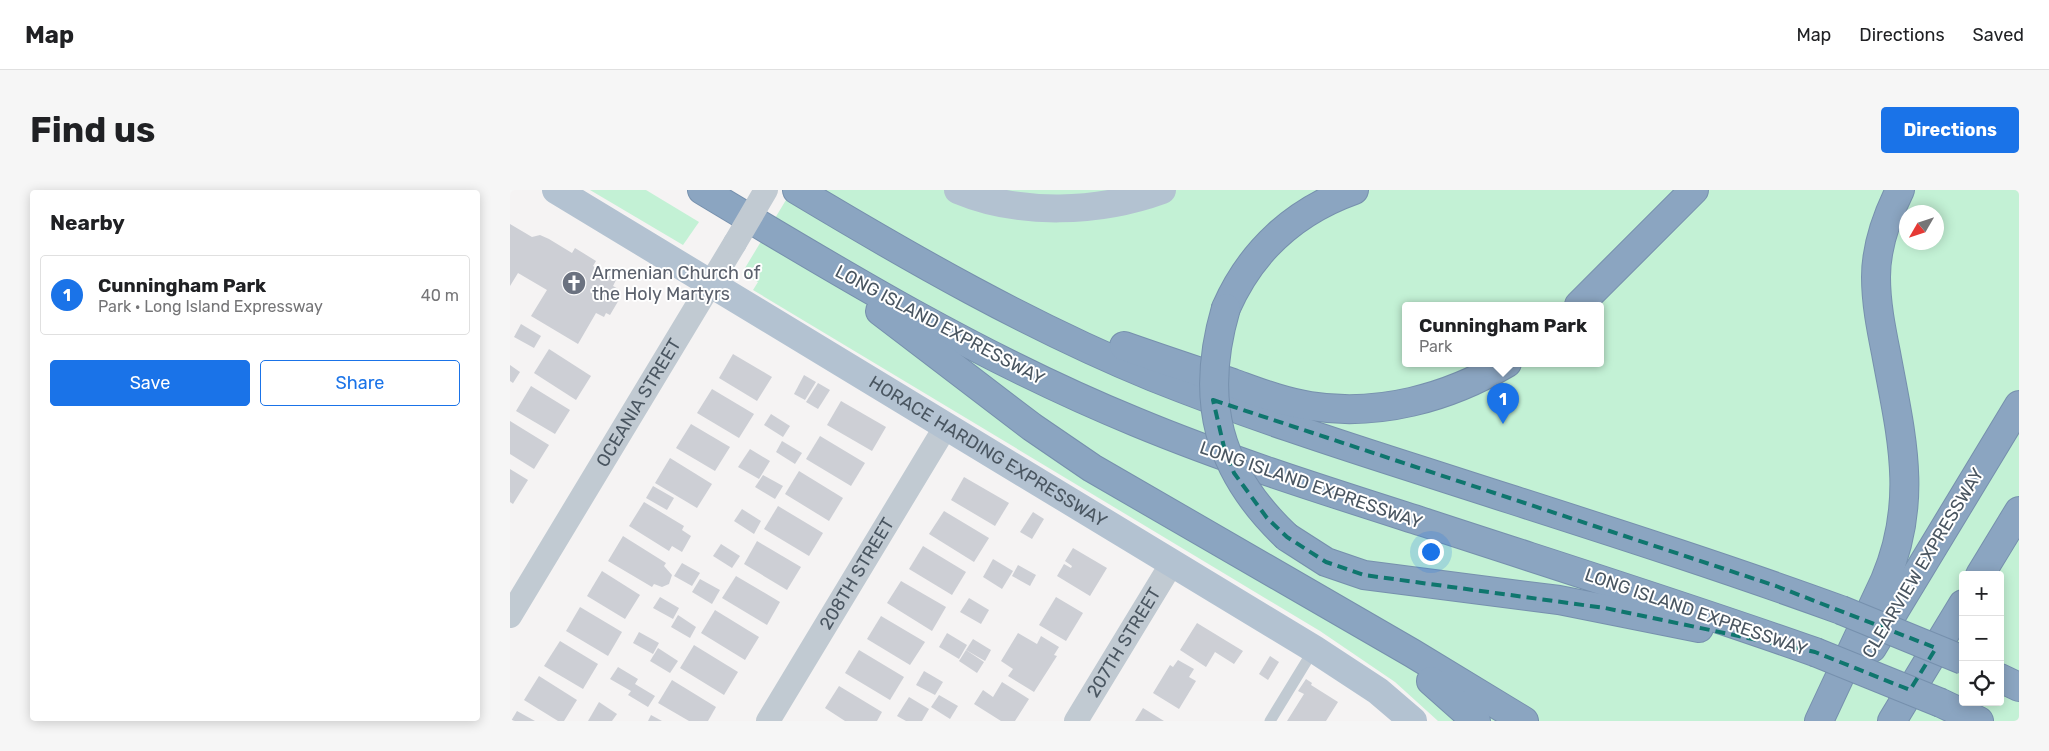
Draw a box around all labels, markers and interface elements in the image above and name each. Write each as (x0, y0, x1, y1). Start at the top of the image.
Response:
text: Map (25, 21, 74, 49)
text: Map (1796, 24, 1831, 46)
text: Directions (1859, 24, 1945, 46)
text: Saved (1973, 24, 2024, 46)
button: Directions (1881, 107, 2019, 153)
text: Find us (30, 109, 155, 151)
north arrow (1899, 205, 1944, 250)
text: Nearby (50, 210, 125, 235)
street label: LONG ISLAND EXPRESSWAY (832, 260, 1049, 390)
place label: Armenian Church of the Holy Martyrs (592, 262, 760, 305)
church icon: Armenian Church of the Holy Martyrs (561, 270, 587, 296)
text: Cunningham Park (98, 274, 266, 297)
text: 1 (63, 286, 71, 305)
text: 40 m (421, 286, 459, 305)
text: Park · Long Island Expressway (98, 297, 323, 316)
popup (1402, 302, 1604, 367)
text: Cunningham Park (1419, 314, 1587, 337)
street label: OCEANIA STREET (591, 335, 686, 471)
text: Park (1419, 337, 1452, 356)
button: Save (50, 360, 250, 406)
button: Share (260, 360, 460, 406)
street label: HORACE HARDING EXPRESSWAY (865, 371, 1111, 532)
pin: 1 (1487, 383, 1519, 424)
street label: LONG ISLAND EXPRESSWAY (1197, 437, 1426, 534)
street label: CLEARVIEW EXPRESSWAY (1857, 464, 1989, 662)
street label: 208TH STREET (815, 514, 899, 634)
your location (1418, 539, 1444, 565)
street label: LONG ISLAND EXPRESSWAY (1582, 564, 1811, 661)
map controls (1959, 571, 2004, 706)
button: + (1959, 571, 2004, 616)
street label: 207TH STREET (1082, 583, 1166, 701)
button: − (1959, 616, 2004, 661)
button: locate (1959, 661, 2004, 706)

